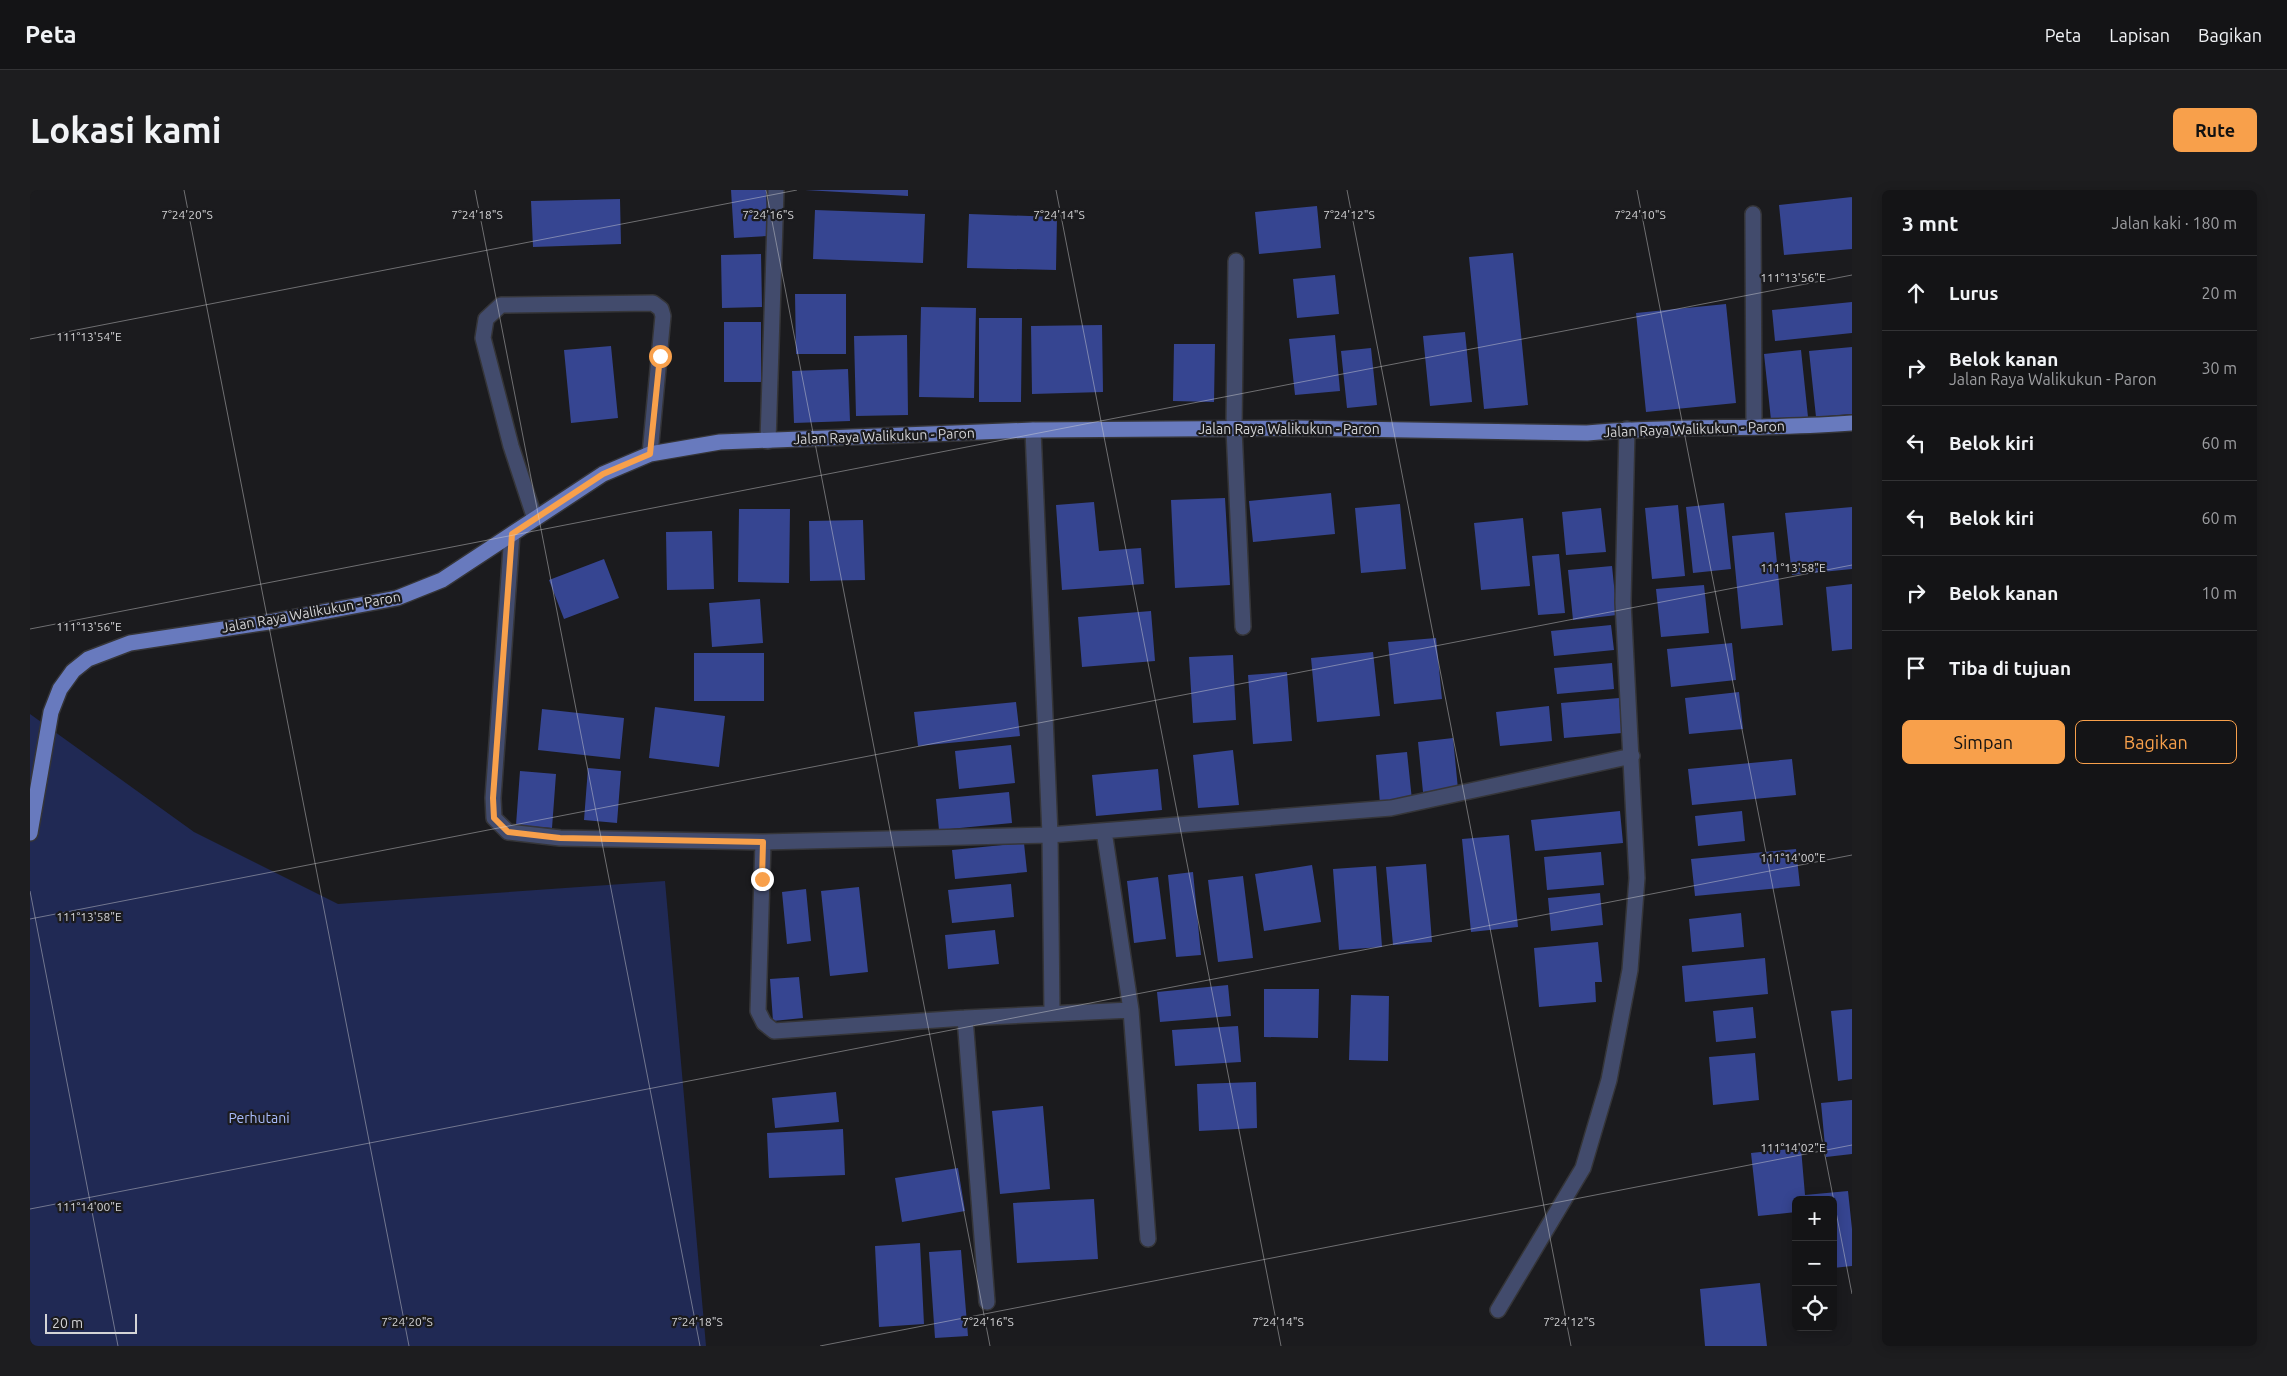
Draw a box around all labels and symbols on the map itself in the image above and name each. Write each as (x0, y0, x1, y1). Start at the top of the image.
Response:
text: 7°24'20"S (161, 208, 213, 221)
text: 7°24'18"S (451, 208, 503, 221)
text: 7°24'16"S (742, 208, 794, 221)
text: 7°24'14"S (1033, 208, 1085, 221)
text: 7°24'12"S (1323, 208, 1375, 221)
text: 7°24'10"S (1614, 208, 1666, 221)
text: 111°13'56"E (1760, 271, 1826, 284)
text: 111°13'54"E (56, 330, 122, 343)
route start (649, 345, 672, 368)
street label: Jalan Raya Walikukun - Paron (1603, 418, 1785, 440)
street label: Jalan Raya Walikukun - Paron (1198, 421, 1380, 437)
street label: Jalan Raya Walikukun - Paron (793, 425, 975, 447)
text: 111°13'58"E (1760, 561, 1826, 574)
street label: Jalan Raya Walikukun - Paron (220, 588, 402, 636)
text: 111°13'56"E (56, 620, 122, 633)
text: 111°14'00"E (1760, 851, 1826, 864)
route end (751, 868, 774, 891)
text: 111°13'58"E (56, 910, 122, 923)
park label: Perhutani (228, 1110, 290, 1126)
text: 111°14'02"E (1760, 1141, 1826, 1154)
text: 111°14'00"E (56, 1200, 122, 1213)
scale bar (45, 1311, 138, 1334)
text: 7°24'20"S (381, 1315, 433, 1328)
text: 7°24'18"S (671, 1315, 723, 1328)
text: 7°24'16"S (962, 1315, 1014, 1328)
text: 7°24'14"S (1252, 1315, 1304, 1328)
text: 7°24'12"S (1543, 1315, 1595, 1328)

